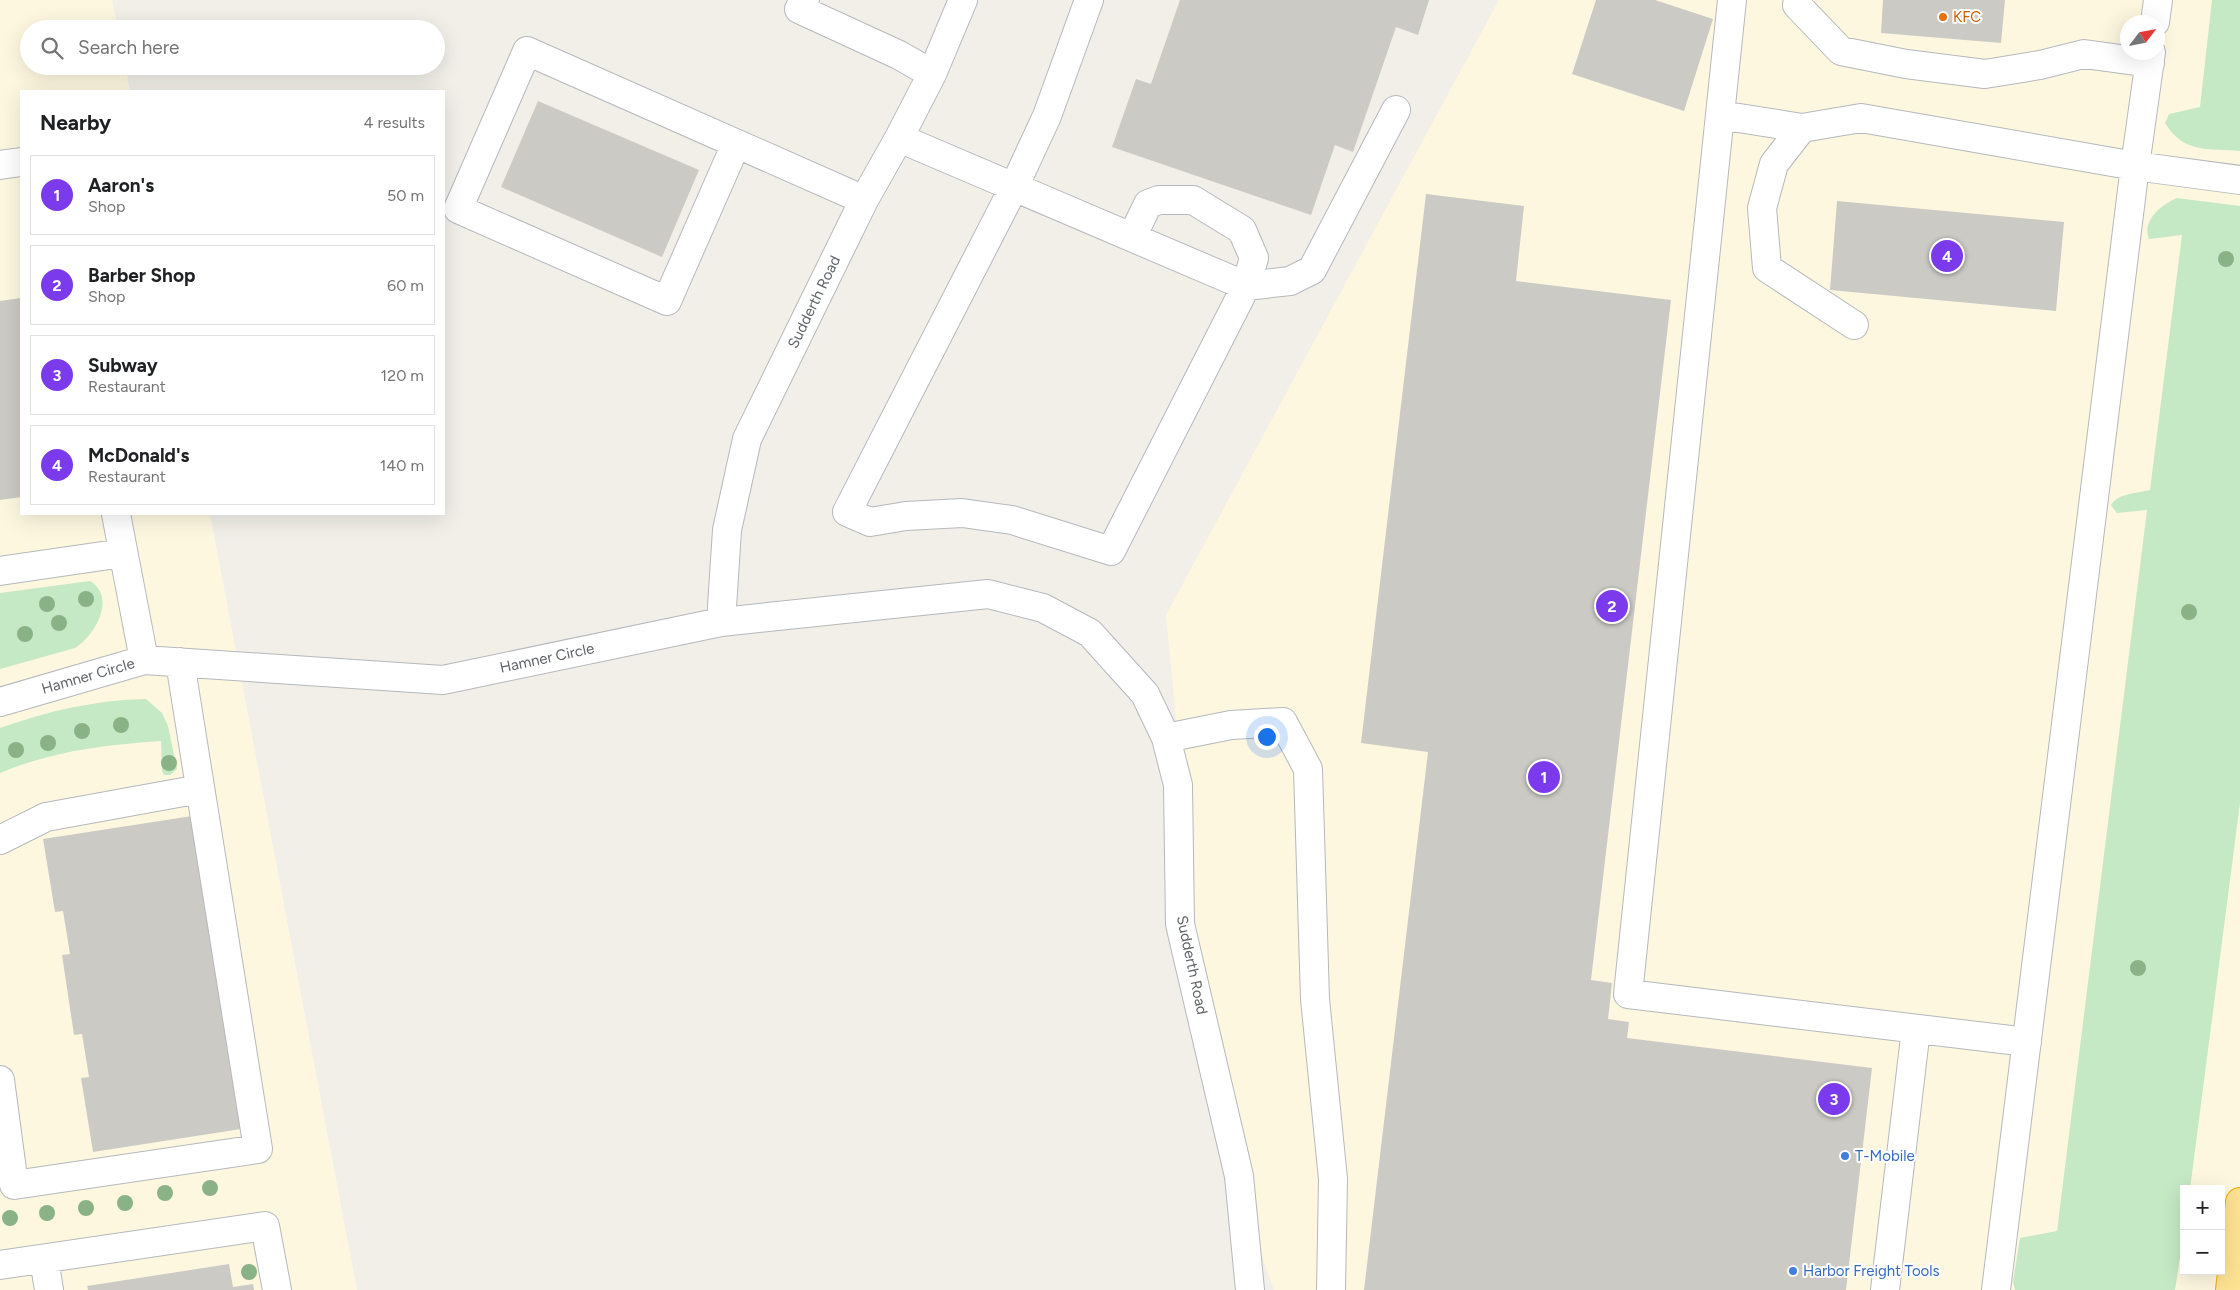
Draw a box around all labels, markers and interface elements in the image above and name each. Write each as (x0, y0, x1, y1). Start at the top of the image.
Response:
place label: KFC (1953, 8, 1981, 26)
marker: KFC (1937, 11, 1949, 23)
north arrow (2120, 15, 2165, 60)
search box (20, 20, 445, 75)
icon: search (38, 34, 66, 62)
text: Search here (78, 36, 180, 59)
text: Nearby (40, 110, 111, 135)
text: 4 results (364, 113, 425, 132)
text: Aaron's (88, 174, 154, 197)
text: 1 (54, 186, 60, 205)
text: 50 m (387, 186, 424, 205)
text: Shop (88, 197, 126, 216)
pin: 4 (1931, 237, 1963, 275)
street label: Sudderth Road (784, 253, 844, 351)
text: Barber Shop (88, 264, 195, 287)
text: 2 (52, 276, 62, 295)
text: 60 m (387, 276, 424, 295)
text: Shop (88, 287, 126, 306)
text: Subway (88, 354, 158, 377)
text: 3 (53, 366, 61, 385)
text: 120 m (381, 366, 424, 385)
text: Restaurant (88, 377, 166, 396)
text: McDonald's (88, 444, 189, 467)
text: 4 (52, 456, 62, 475)
text: 140 m (380, 456, 424, 475)
text: Restaurant (88, 467, 166, 486)
pin: 2 (1596, 587, 1628, 625)
street label: Hamner Circle (498, 639, 596, 677)
street label: Hamner Circle (39, 654, 137, 698)
your location (1254, 724, 1280, 750)
pin: 1 (1528, 758, 1560, 796)
street label: Sudderth Road (1173, 914, 1211, 1016)
pin: 3 (1818, 1080, 1850, 1118)
place label: T-Mobile (1855, 1147, 1915, 1165)
marker: T-Mobile (1839, 1150, 1851, 1162)
map controls (2180, 1185, 2225, 1275)
button: + (2180, 1185, 2225, 1230)
button: − (2180, 1230, 2225, 1275)
place label: Harbor Freight Tools (1803, 1262, 1940, 1280)
marker: Harbor Freight Tools (1787, 1265, 1799, 1277)

